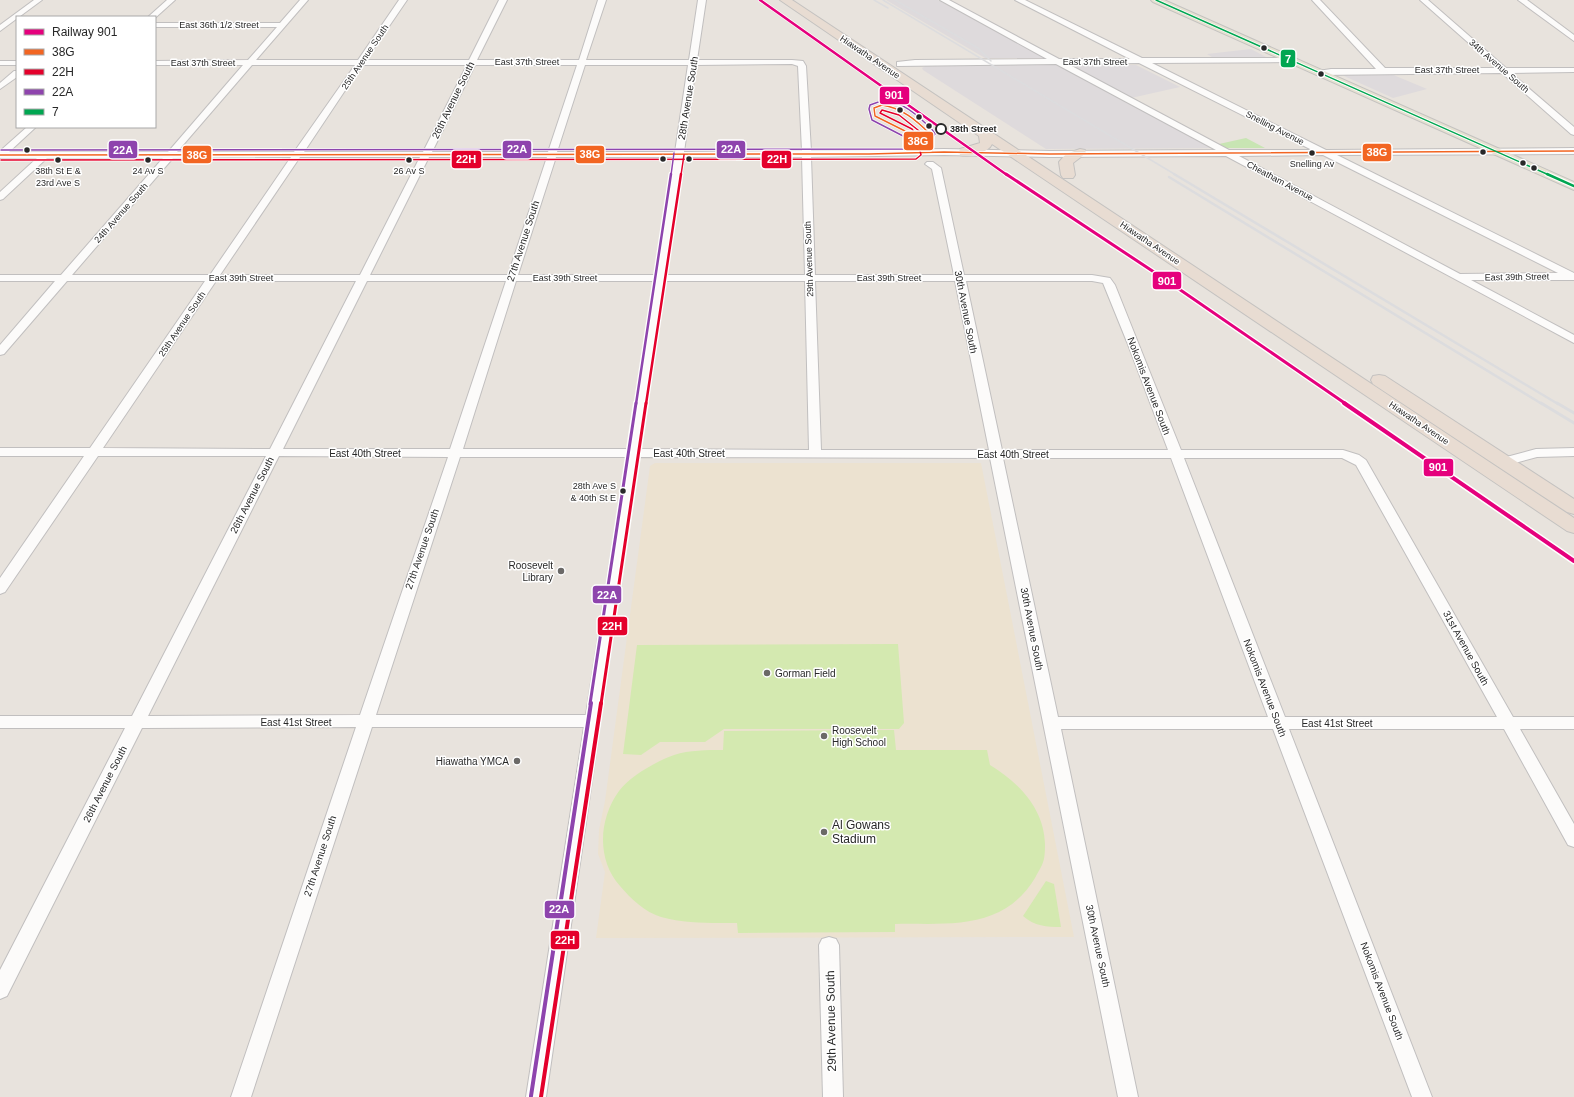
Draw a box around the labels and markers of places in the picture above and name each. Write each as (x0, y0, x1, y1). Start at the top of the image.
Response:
unlabelled marker (1259, 43, 1269, 53)
unlabelled marker (1316, 69, 1326, 79)
unlabelled marker (895, 105, 905, 115)
unlabelled marker (914, 112, 924, 122)
unlabelled marker (924, 121, 934, 131)
marker: 38th Street (935, 123, 947, 135)
place label: 38th Street (950, 124, 997, 134)
unlabelled marker (22, 145, 32, 155)
unlabelled marker (1478, 147, 1488, 157)
marker: Snelling Av (1307, 148, 1317, 158)
unlabelled marker (658, 154, 668, 164)
unlabelled marker (684, 154, 694, 164)
marker: 38th St E & 23rd Ave S (53, 155, 63, 165)
marker: 24 Av S (143, 155, 153, 165)
marker: 26 Av S (404, 155, 414, 165)
unlabelled marker (1518, 158, 1528, 168)
place label: Snelling Av (1290, 159, 1335, 169)
unlabelled marker (1529, 163, 1539, 173)
place label: 38th St E & 23rd Ave S (35, 166, 81, 188)
place label: 24 Av S (133, 166, 163, 176)
place label: 26 Av S (394, 166, 424, 176)
place label: 28th Ave S & 40th St E (570, 481, 616, 503)
marker: 28th Ave S & 40th St E (618, 486, 628, 496)
place label: Roosevelt Library (509, 560, 553, 583)
marker: Roosevelt Library (556, 566, 566, 576)
marker: Gorman Field (762, 668, 772, 678)
place label: Gorman Field (775, 668, 836, 679)
place label: Roosevelt High School (832, 725, 886, 748)
marker: Roosevelt High School (819, 731, 829, 741)
place label: Hiawatha YMCA (436, 756, 509, 767)
marker: Hiawatha YMCA (512, 756, 522, 766)
place label: Al Gowans Stadium (832, 818, 890, 846)
marker: Al Gowans Stadium (819, 827, 829, 837)

